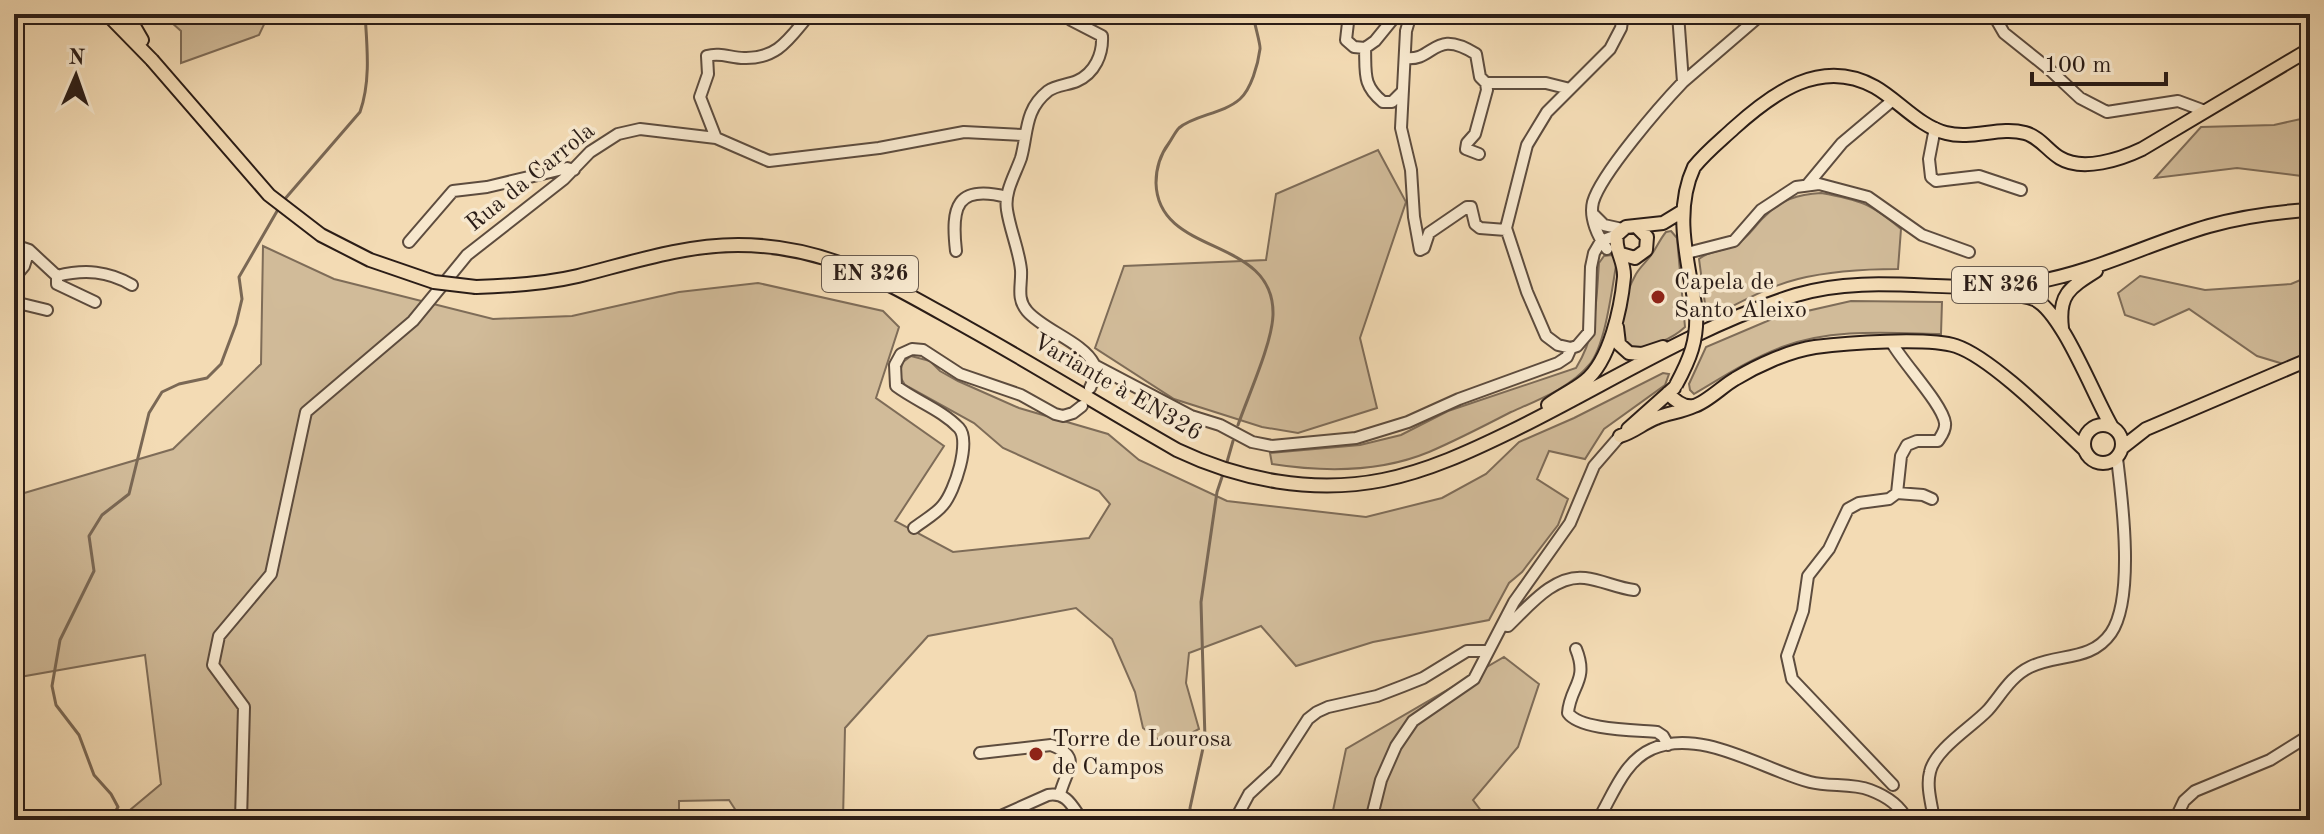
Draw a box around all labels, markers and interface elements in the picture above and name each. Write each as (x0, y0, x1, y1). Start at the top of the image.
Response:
north arrow (36, 36, 116, 116)
scale bar (2032, 36, 2166, 86)
text: N (68, 47, 86, 69)
text: 100 m (2044, 54, 2112, 78)
street label: Rua da Carrola (462, 119, 600, 237)
road number: EN 326 (822, 256, 918, 292)
road number: EN 326 (1952, 267, 2048, 303)
place label: Capela de Santo Aleixo (1674, 271, 1807, 323)
marker: Capela de Santo Aleixo (1649, 288, 1667, 306)
street label: Variante à EN326 (1028, 330, 1206, 446)
place label: Torre de Lourosa de Campos (1052, 728, 1232, 780)
marker: Torre de Lourosa de Campos (1027, 745, 1045, 763)

